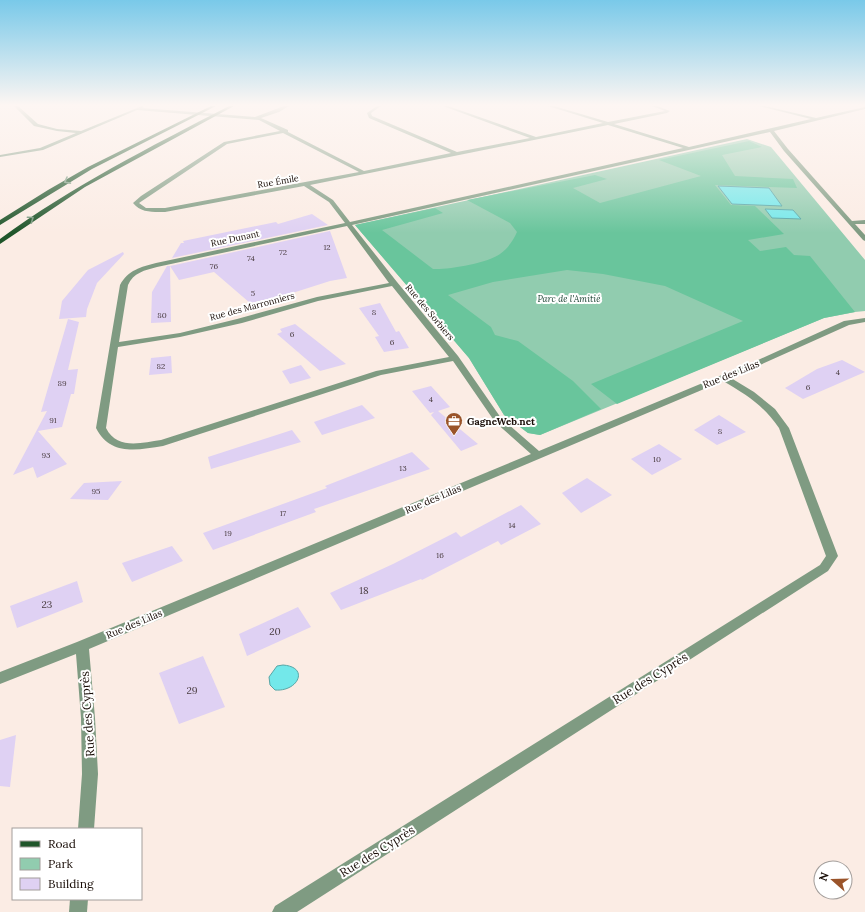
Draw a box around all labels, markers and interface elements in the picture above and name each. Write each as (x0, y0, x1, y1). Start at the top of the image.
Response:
street label: Rue Émile (256, 172, 300, 190)
one-way arrow (64, 177, 71, 184)
one-way arrow (27, 217, 34, 224)
street label: Rue Dunant (210, 227, 261, 249)
house number: 12 (323, 242, 331, 252)
house number: 72 (279, 247, 287, 257)
house number: 74 (247, 253, 256, 263)
house number: 76 (210, 261, 219, 271)
street label: Rue des Sorbiers (403, 282, 457, 342)
house number: 5 (251, 288, 255, 298)
street label: Rue des Marronniers (208, 289, 296, 323)
park label: Parc de l'Amitié (537, 293, 601, 304)
house number: 8 (372, 307, 377, 317)
house number: 80 (157, 310, 167, 320)
house number: 6 (290, 329, 295, 339)
house number: 6 (390, 337, 395, 347)
street label: Rue des Lilas (701, 357, 762, 391)
house number: 82 (157, 361, 165, 371)
house number: 4 (836, 367, 841, 377)
house number: 89 (57, 378, 67, 388)
house number: 6 (806, 382, 811, 392)
house number: 4 (429, 394, 434, 404)
office icon: GagneWeb.net (444, 411, 464, 436)
house number: 91 (49, 415, 57, 425)
place label: GagneWeb.net (467, 415, 536, 428)
house number: 8 (718, 426, 723, 436)
house number: 93 (41, 450, 51, 460)
house number: 10 (653, 454, 661, 464)
house number: 13 (399, 463, 407, 473)
street label: Rue des Lilas (403, 481, 464, 517)
house number: 95 (92, 486, 100, 496)
house number: 17 (280, 508, 287, 518)
house number: 14 (508, 520, 516, 530)
house number: 19 (224, 528, 232, 538)
house number: 16 (436, 550, 444, 560)
house number: 18 (359, 584, 369, 597)
house number: 23 (42, 598, 53, 611)
street label: Rue des Lilas (104, 606, 165, 642)
house number: 20 (269, 625, 281, 638)
street label: Rue des Cyprès (610, 649, 691, 707)
street label: Rue des Cyprès (76, 670, 97, 757)
house number: 29 (186, 684, 198, 697)
street label: Rue des Cyprès (337, 822, 418, 880)
legend (12, 828, 142, 900)
text: Road (48, 836, 76, 851)
text: Park (48, 856, 74, 871)
north arrow (813, 860, 853, 900)
text: N (816, 870, 832, 883)
text: Building (48, 876, 94, 891)

